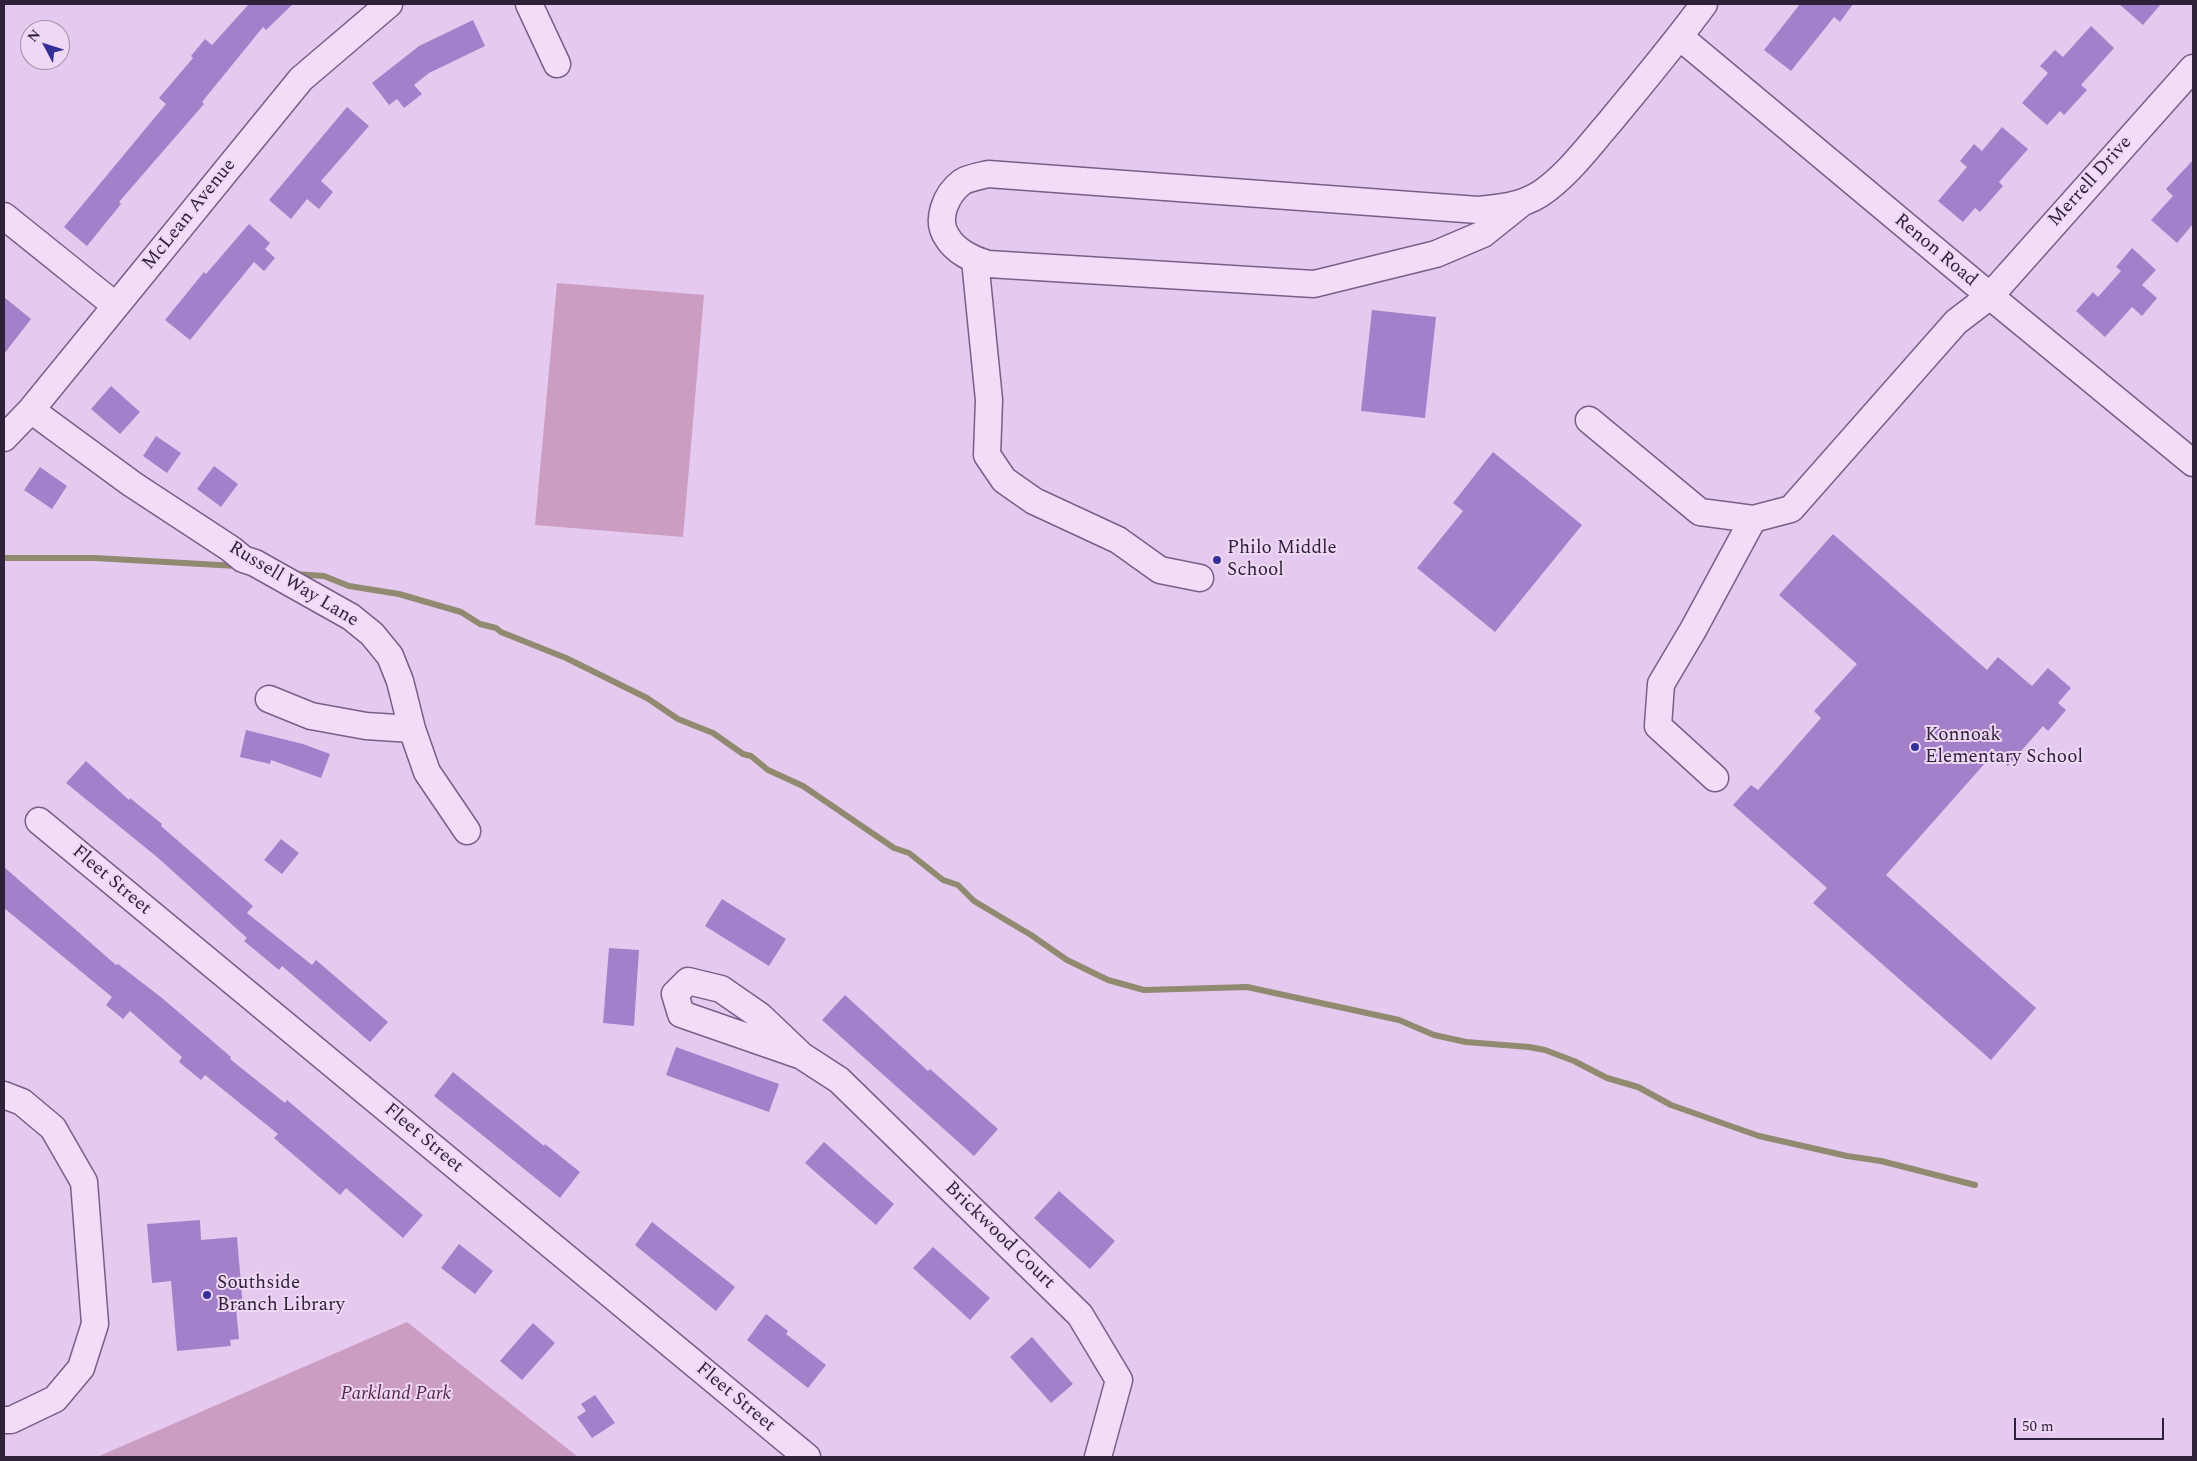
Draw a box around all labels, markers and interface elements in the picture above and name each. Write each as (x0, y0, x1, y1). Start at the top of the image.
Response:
north arrow (20, 20, 70, 70)
text: N (22, 25, 46, 47)
street label: Merrell Drive (2044, 132, 2138, 232)
street label: McLean Avenue (138, 155, 242, 275)
street label: Renon Road (1889, 210, 1981, 292)
street label: Russell Way Lane (224, 537, 362, 633)
place label: Philo Middle School (1227, 538, 1337, 582)
marker: Philo Middle School (1211, 554, 1223, 566)
place label: Konnoak Elementary School (1925, 725, 2083, 769)
marker: Konnoak Elementary School (1909, 741, 1921, 753)
street label: Fleet Street (67, 841, 155, 921)
street label: Fleet Street (379, 1099, 467, 1179)
street label: Brickwood Court (939, 1177, 1059, 1295)
place label: Southside Branch Library (217, 1273, 345, 1317)
marker: Southside Branch Library (201, 1289, 213, 1301)
street label: Fleet Street (691, 1358, 779, 1438)
park label: Parkland Park (341, 1384, 451, 1406)
scale bar (2017, 1408, 2167, 1440)
text: 50 m (2022, 1415, 2054, 1438)

